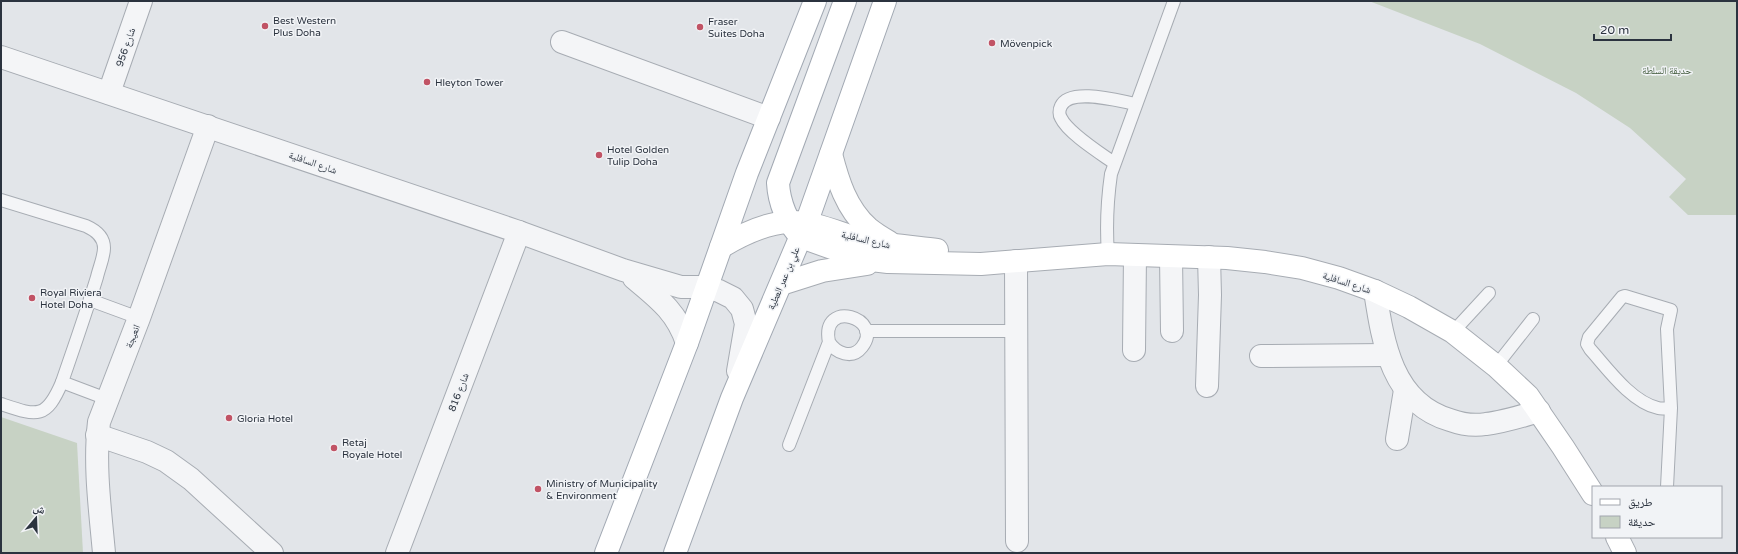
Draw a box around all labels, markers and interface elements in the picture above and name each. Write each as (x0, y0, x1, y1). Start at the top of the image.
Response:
place label: Best Western Plus Doha (273, 15, 336, 39)
place label: Fraser Suites Doha (708, 16, 765, 40)
scale bar (1594, 16, 1671, 42)
marker: Best Western Plus Doha (260, 21, 270, 31)
marker: Fraser Suites Doha (695, 22, 705, 32)
text: 20 m (1600, 23, 1629, 37)
street label: شارع 956 (114, 26, 138, 68)
marker: Mövenpick (987, 38, 997, 48)
place label: Mövenpick (1000, 38, 1053, 50)
park label: حديقة السلطة (1642, 65, 1693, 77)
marker: Hleyton Tower (422, 77, 432, 87)
place label: Hleyton Tower (435, 77, 504, 89)
place label: Hotel Golden Tulip Doha (607, 144, 669, 168)
street label: شارع السافلية (287, 149, 339, 177)
marker: Hotel Golden Tulip Doha (594, 150, 604, 160)
street label: شارع السافلية (840, 228, 892, 252)
street label: علي بن عمر العطية (765, 245, 804, 312)
street label: شارع السافلية (1321, 270, 1373, 297)
place label: Royal Riviera Hotel Doha (40, 287, 102, 311)
marker: Royal Riviera Hotel Doha (27, 293, 37, 303)
street label: انعيجة (123, 323, 143, 350)
street label: شارع 816 (446, 371, 472, 413)
marker: Gloria Hotel (224, 413, 234, 423)
place label: Gloria Hotel (237, 413, 293, 425)
place label: Retaj Royale Hotel (342, 437, 402, 461)
marker: Retaj Royale Hotel (329, 443, 339, 453)
place label: Ministry of Municipality & Environment (546, 478, 658, 502)
marker: Ministry of Municipality & Environment (533, 484, 543, 494)
legend (1592, 486, 1722, 538)
text: طريق (1628, 495, 1653, 509)
north arrow (16, 498, 56, 538)
text: ش (31, 501, 47, 518)
text: حديقة (1628, 515, 1656, 529)

